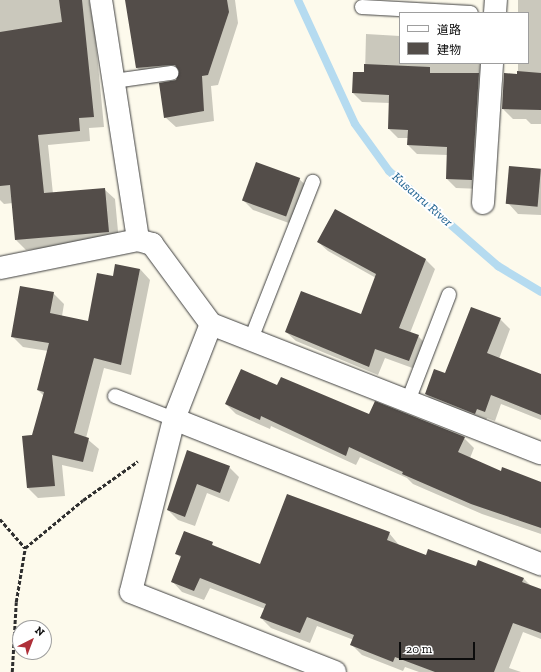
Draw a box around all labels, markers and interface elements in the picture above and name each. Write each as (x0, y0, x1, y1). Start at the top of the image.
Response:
legend (399, 12, 529, 64)
text: 道路 (437, 23, 461, 37)
text: 建物 (437, 43, 461, 57)
water label: Kusanru River (389, 170, 455, 230)
north arrow (12, 620, 52, 660)
text: N (32, 624, 47, 639)
scale bar (401, 634, 477, 660)
text: 20 m (406, 642, 432, 656)

